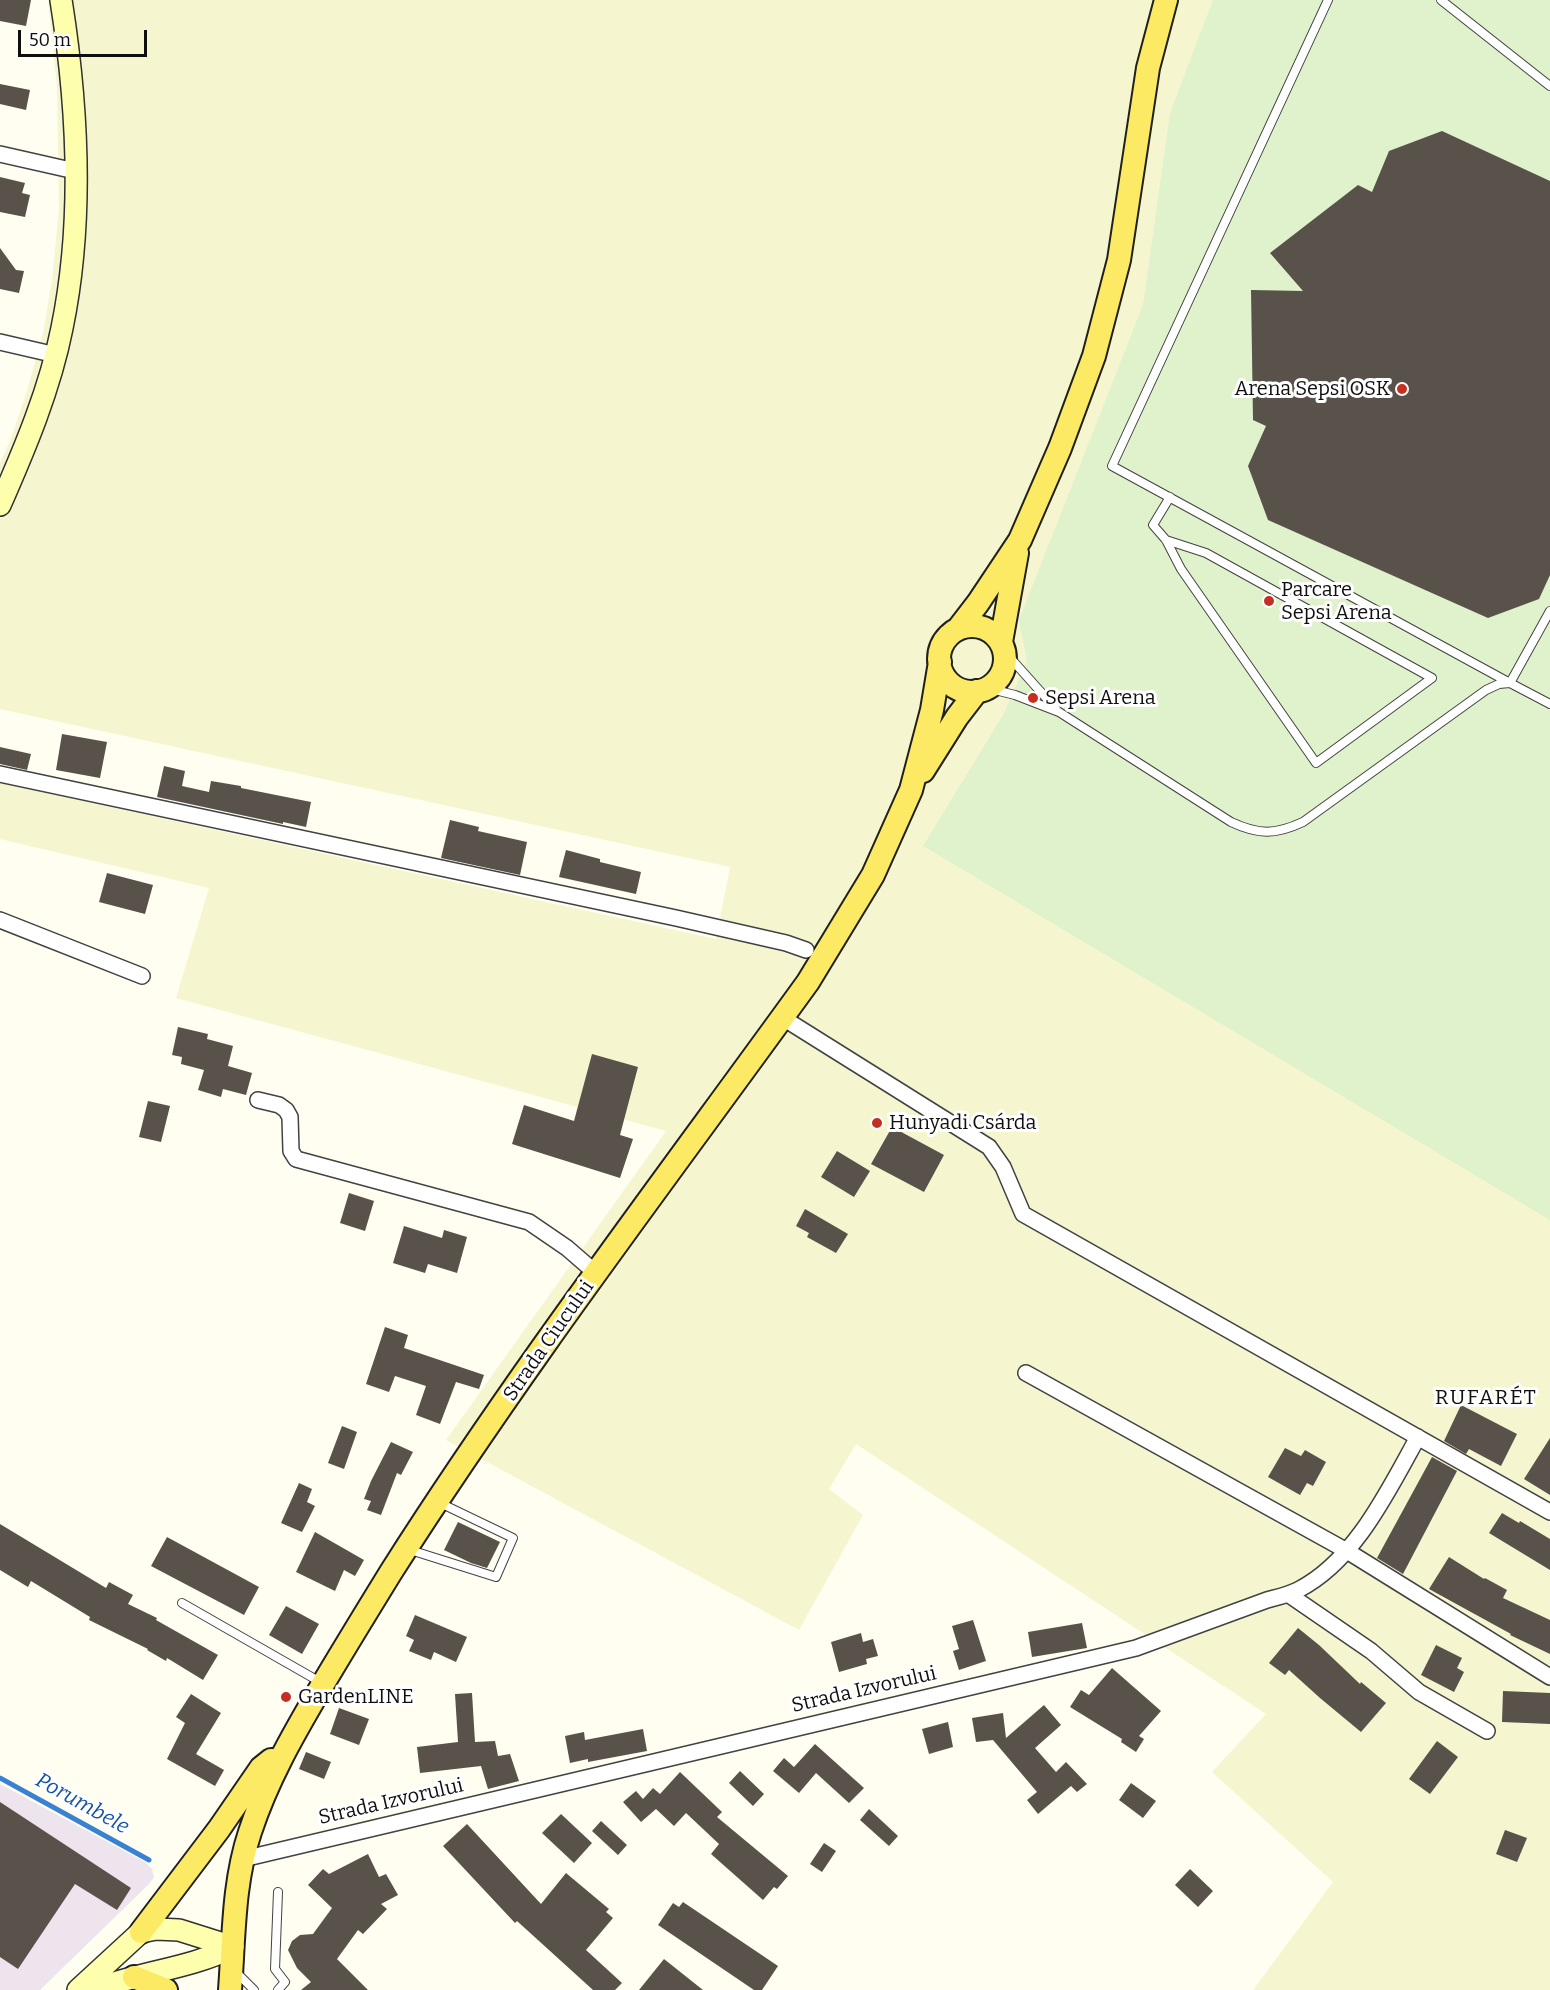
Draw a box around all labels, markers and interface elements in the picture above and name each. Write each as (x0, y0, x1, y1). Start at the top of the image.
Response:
scale bar (21, 18, 150, 56)
text: 50 m (29, 29, 71, 51)
place label: Arena Sepsi OSK (1235, 377, 1390, 401)
marker: Arena Sepsi OSK (1395, 382, 1409, 396)
place label: Parcare Sepsi Arena (1281, 578, 1392, 625)
marker: Parcare Sepsi Arena (1262, 594, 1276, 608)
place label: Sepsi Arena (1045, 686, 1156, 710)
marker: Sepsi Arena (1026, 691, 1040, 705)
place label: Hunyadi Csárda (889, 1111, 1036, 1135)
marker: Hunyadi Csárda (870, 1116, 884, 1130)
street label: Strada Ciucului (499, 1276, 599, 1406)
district label: RUFARÉT (1435, 1385, 1537, 1411)
street label: Strada Izvorului (789, 1662, 939, 1718)
place label: GardenLINE (298, 1685, 414, 1709)
marker: GardenLINE (279, 1690, 293, 1704)
water label: Porumbele (31, 1768, 133, 1840)
street label: Strada Izvorului (316, 1774, 466, 1830)

